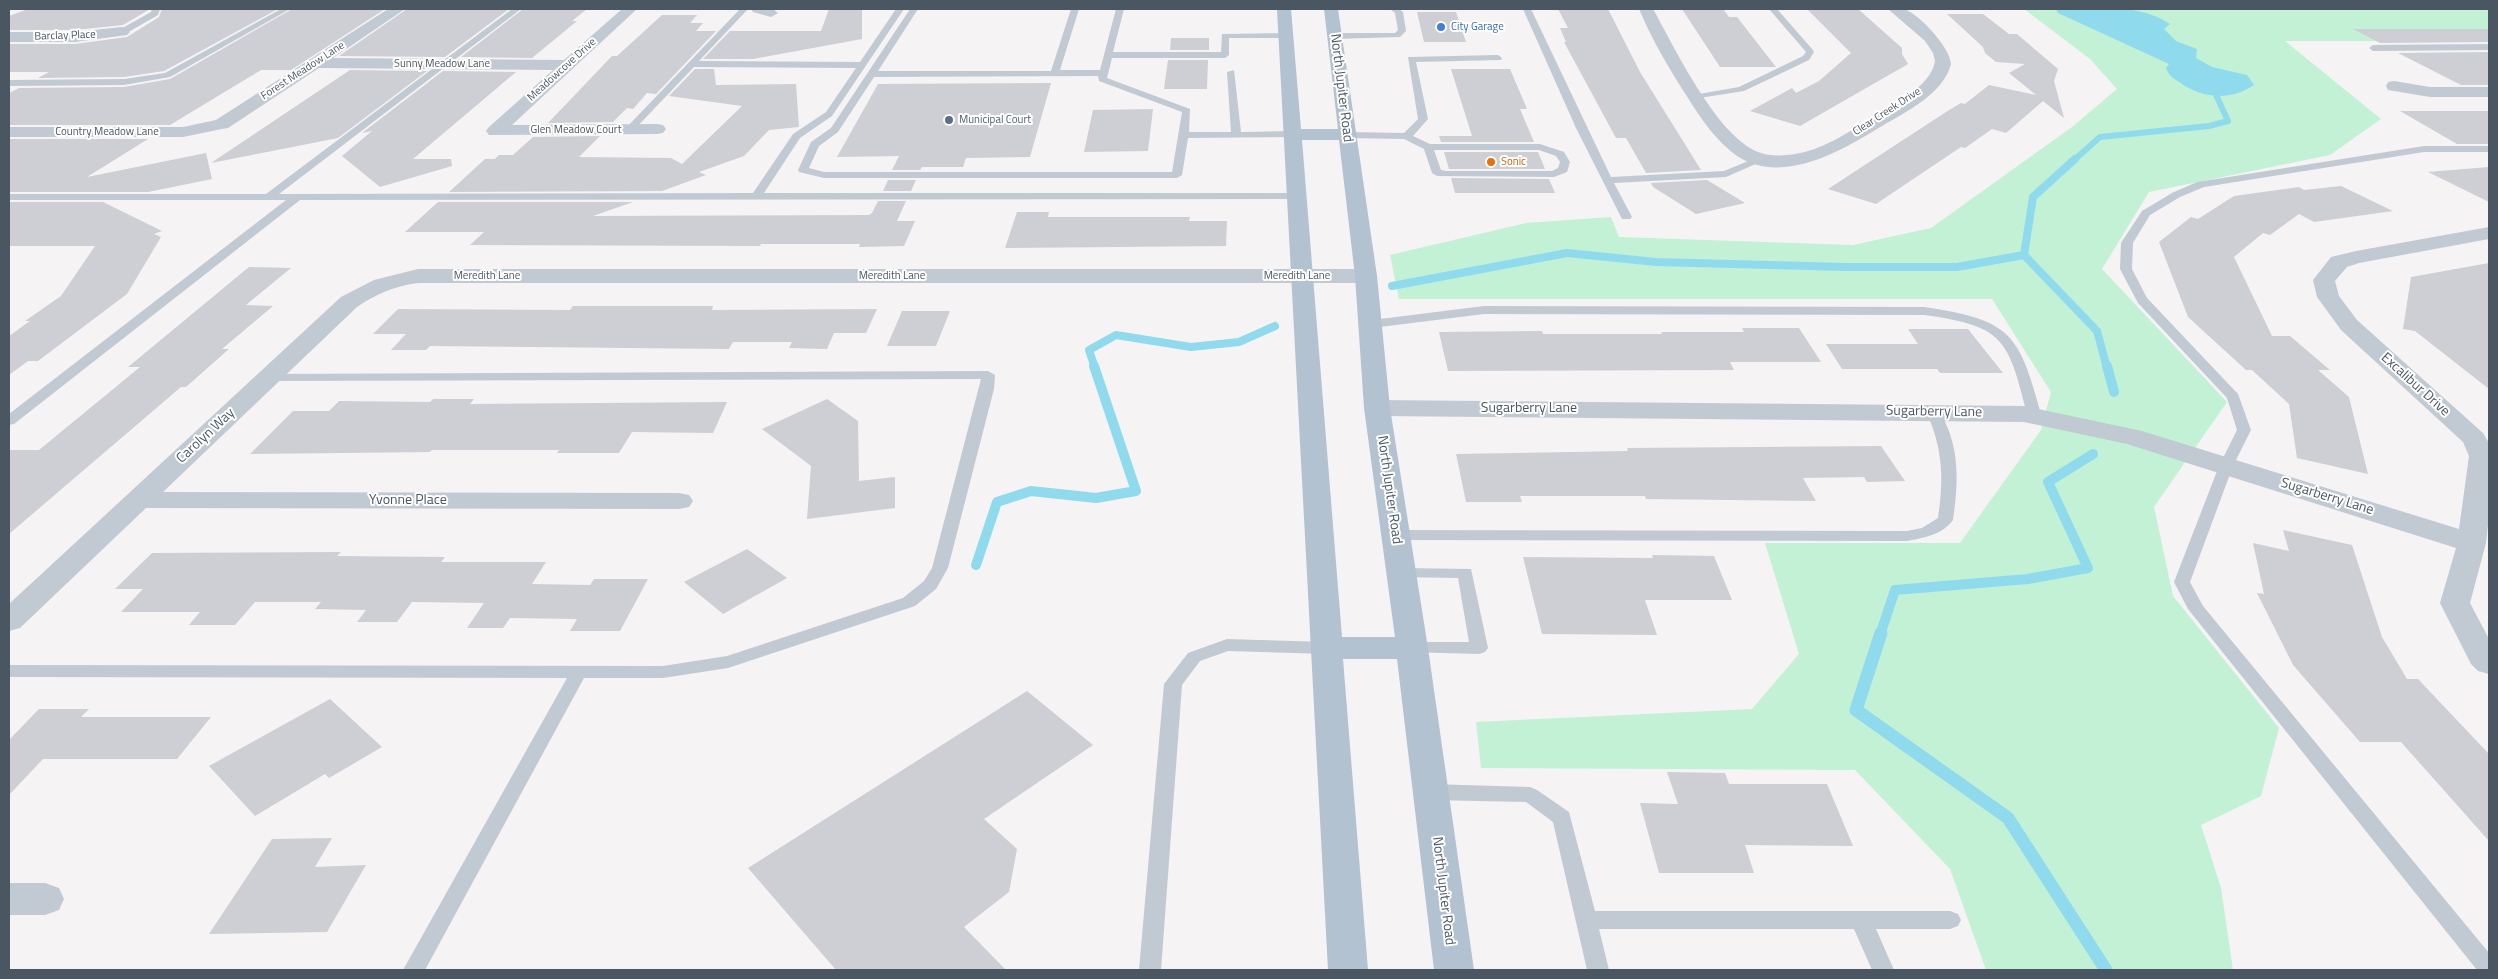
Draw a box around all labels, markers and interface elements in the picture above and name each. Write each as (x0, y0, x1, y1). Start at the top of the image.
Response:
place label: City Garage (1451, 20, 1504, 34)
marker: City Garage (1435, 21, 1447, 33)
street label: Barclay Place (34, 28, 96, 44)
street label: North Jupiter Road (1326, 33, 1356, 143)
street label: Meadowcove Drive (525, 36, 599, 104)
street label: Forest Meadow Lane (259, 39, 347, 103)
street label: Sunny Meadow Lane (394, 57, 490, 71)
street label: Clear Creek Drive (1851, 85, 1923, 139)
place label: Municipal Court (959, 113, 1031, 127)
marker: Municipal Court (943, 114, 955, 126)
street label: Glen Meadow Court (530, 123, 622, 137)
street label: Country Meadow Lane (55, 125, 159, 139)
place label: Sonic (1501, 155, 1526, 169)
marker: Sonic (1485, 156, 1497, 168)
street label: Meredith Lane (454, 269, 520, 283)
street label: Meredith Lane (859, 269, 925, 283)
street label: Meredith Lane (1264, 269, 1330, 283)
street label: Excalibur Drive (2377, 350, 2453, 420)
street label: Sugarberry Lane (1481, 401, 1577, 417)
street label: Sugarberry Lane (1886, 403, 1982, 421)
street label: Carolyn Way (173, 405, 239, 467)
street label: North Jupiter Road (1373, 435, 1405, 545)
street label: Sugarberry Lane (2278, 475, 2376, 519)
street label: Yvonne Place (369, 493, 447, 509)
street label: North Jupiter Road (1428, 836, 1458, 946)

